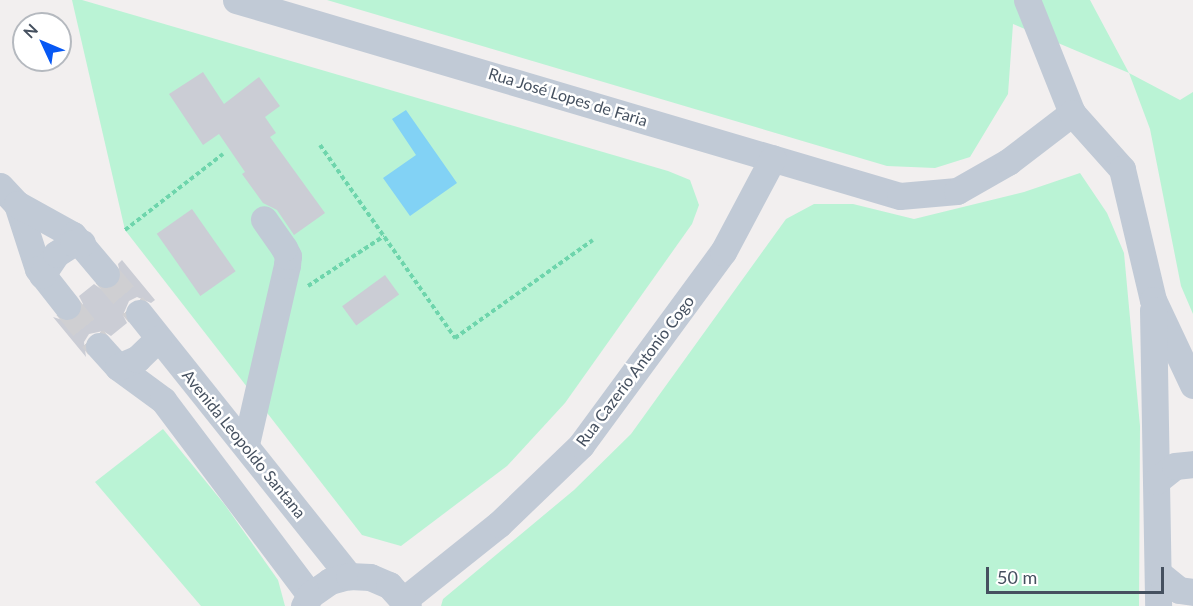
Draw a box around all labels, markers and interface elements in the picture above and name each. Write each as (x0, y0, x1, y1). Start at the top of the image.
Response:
north arrow (12, 12, 72, 72)
text: N (19, 20, 41, 42)
street label: Rua José Lopes de Faria (486, 64, 650, 130)
street label: Rua Cazerio Antonio Cogo (572, 291, 698, 451)
street label: Avenida Leopoldo Santana (178, 366, 310, 522)
scale bar (989, 555, 1168, 593)
text: 50 m (997, 566, 1037, 588)

